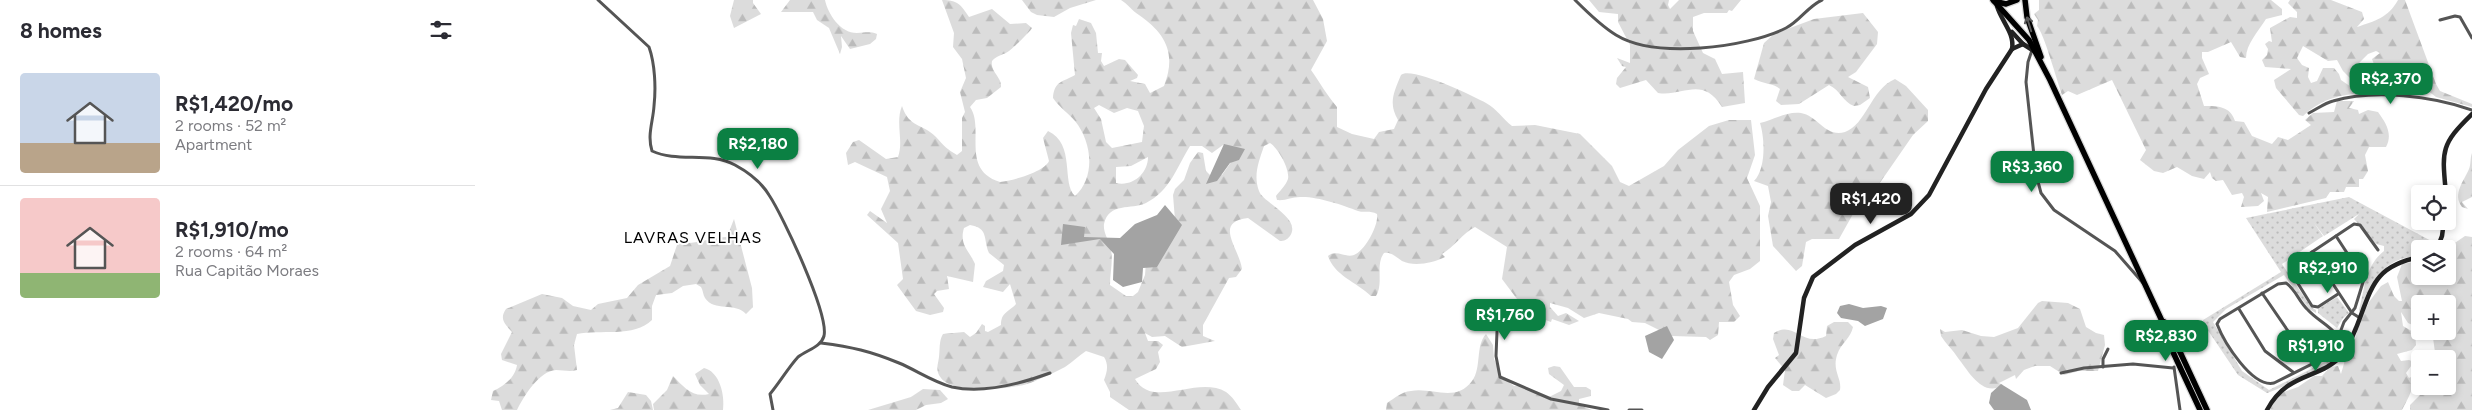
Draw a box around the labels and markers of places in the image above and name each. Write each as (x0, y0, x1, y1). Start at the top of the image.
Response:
pin: R$2,370 (2345, 62, 2437, 105)
pin: R$2,180 (712, 128, 804, 170)
pin: R$3,360 (1986, 150, 2078, 193)
pin: R$1,420 (1825, 182, 1917, 225)
pin: R$2,910 (2282, 252, 2374, 294)
pin: R$1,760 (1459, 298, 1551, 341)
pin: R$2,830 (2120, 320, 2212, 362)
pin: R$1,910 (2270, 330, 2362, 372)

